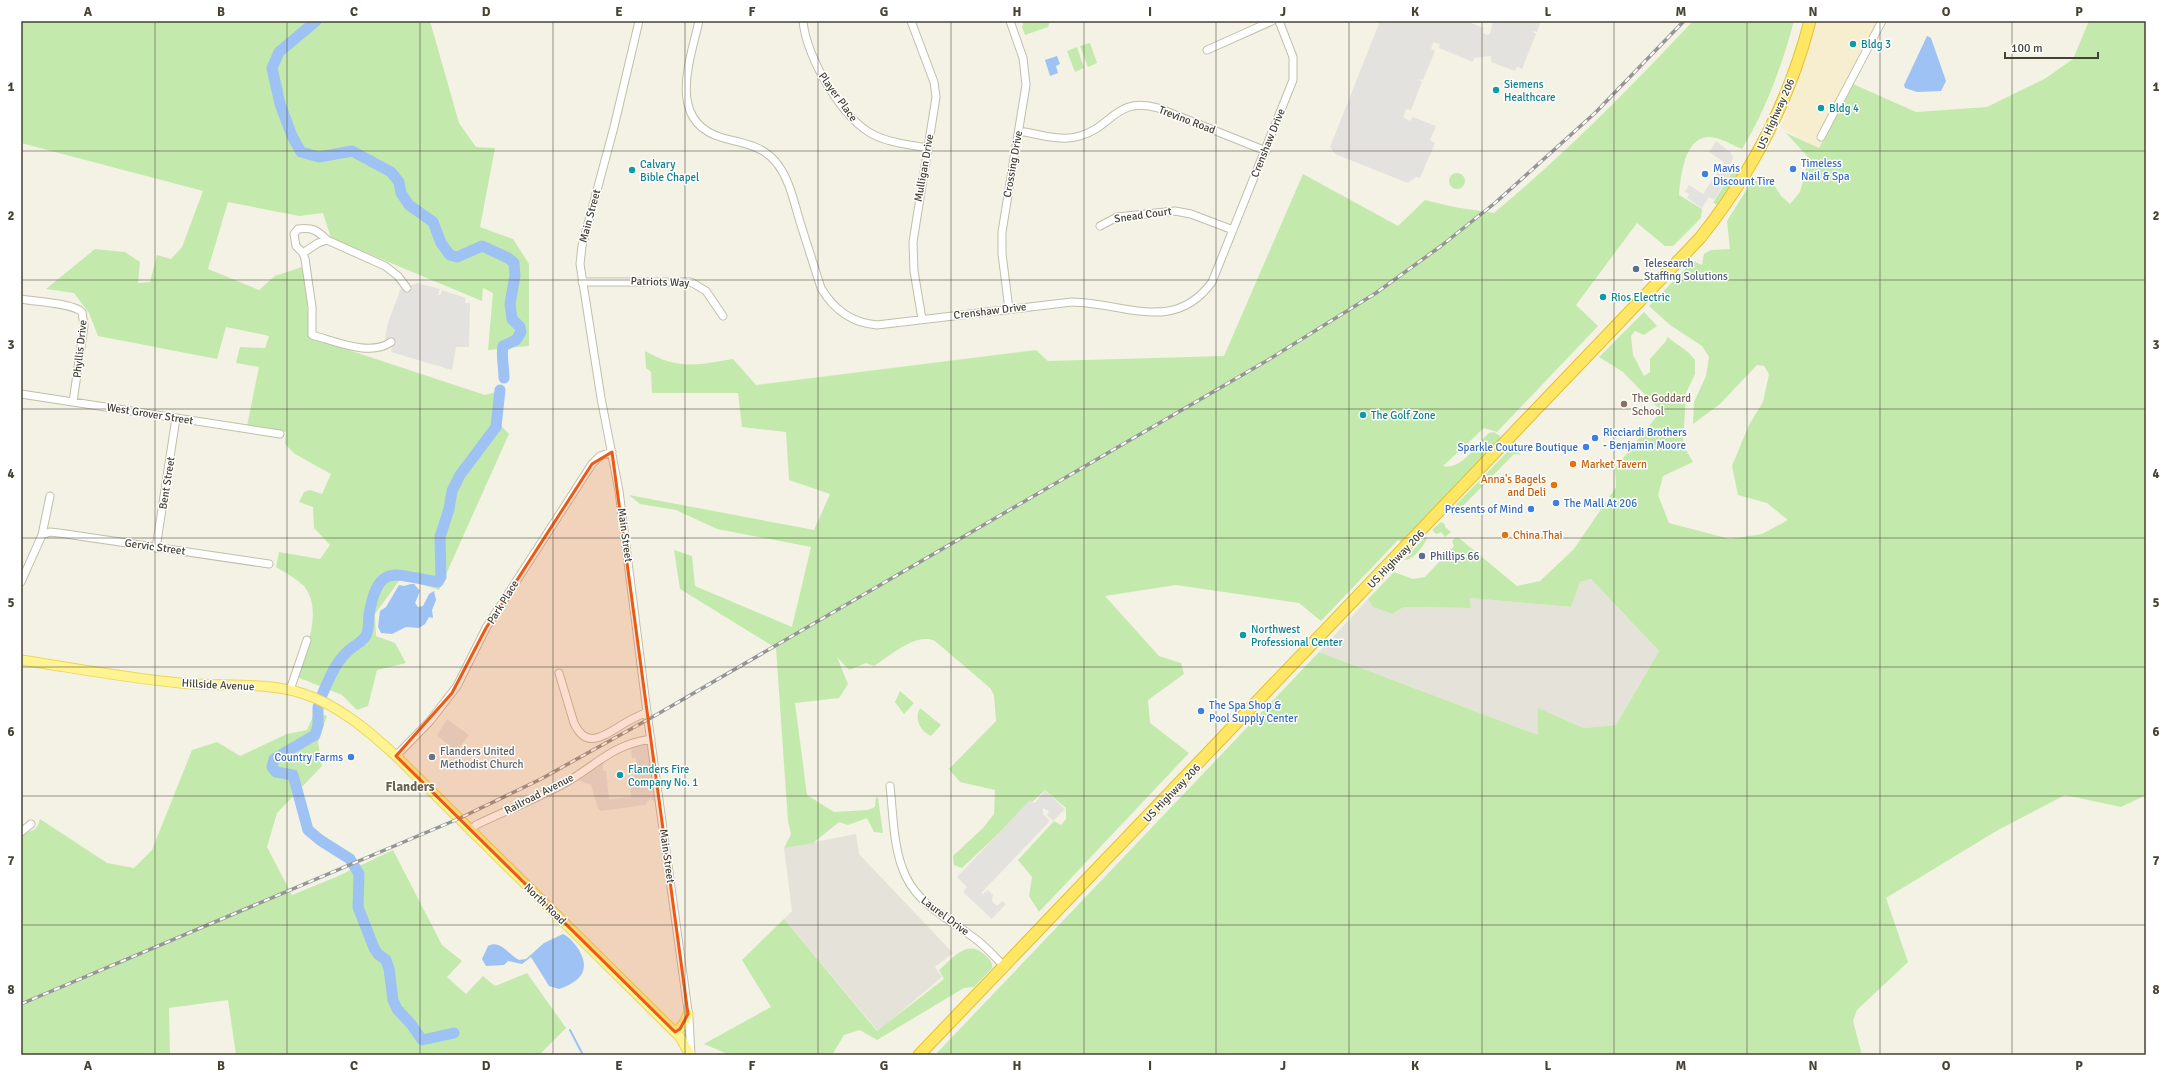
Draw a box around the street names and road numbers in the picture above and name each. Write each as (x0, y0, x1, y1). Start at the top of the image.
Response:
street label: Player Place (816, 70, 860, 124)
street label: US Highway 206 (1754, 76, 1798, 152)
street label: Trevino Road (1157, 103, 1217, 137)
street label: Crenshaw Drive (1248, 107, 1288, 179)
street label: Crossing Drive (1001, 130, 1025, 198)
street label: Mulligan Drive (912, 133, 936, 203)
street label: Main Street (577, 188, 603, 244)
street label: Snead Court (1113, 205, 1173, 225)
street label: Patriots Way (630, 274, 690, 290)
street label: Crenshaw Drive (953, 300, 1027, 322)
street label: Phyllis Drive (70, 319, 90, 379)
street label: West Grover Street (106, 401, 194, 427)
street label: Bent Street (156, 456, 178, 510)
street label: Main Street (615, 507, 635, 563)
street label: US Highway 206 (1365, 527, 1427, 591)
street label: Gervic Street (124, 536, 186, 558)
street label: Park Place (484, 578, 522, 626)
street label: Hillside Avenue (181, 677, 255, 693)
street label: US Highway 206 (1141, 761, 1203, 825)
street label: Railroad Avenue (502, 771, 576, 817)
street label: Main Street (657, 828, 677, 884)
street label: North Road (521, 881, 569, 927)
street label: Laurel Drive (918, 894, 972, 938)

